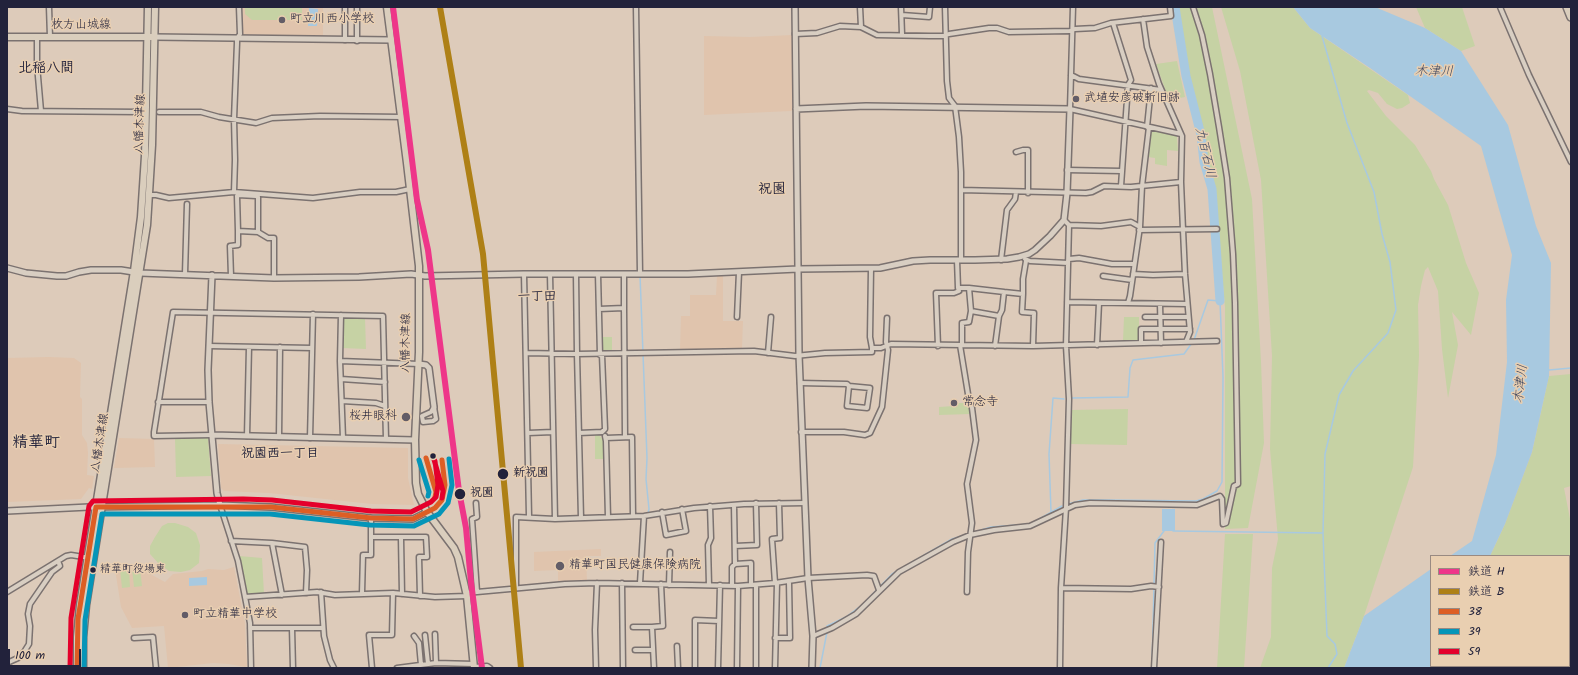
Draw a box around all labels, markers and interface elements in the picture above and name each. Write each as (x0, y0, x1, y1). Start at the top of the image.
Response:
place label: 町立川西小学校 (290, 13, 374, 27)
marker: 町立川西小学校 (277, 15, 287, 25)
street label: 枚方山城線 (51, 19, 111, 33)
district label: 北稲八間 (18, 62, 74, 78)
water label: 木津川 (1415, 65, 1453, 81)
place label: 武埴安彦破斬旧跡 (1084, 92, 1180, 106)
street label: 八幡木津線 (133, 94, 149, 154)
marker: 武埴安彦破斬旧跡 (1071, 94, 1081, 104)
water label: 九百石川 (1191, 126, 1217, 180)
district label: 祝園 (758, 183, 786, 199)
district label: 一丁田 (518, 290, 556, 306)
street label: 八幡木津線 (399, 313, 415, 373)
water label: 木津川 (1512, 364, 1532, 404)
place label: 常念寺 (962, 396, 998, 410)
marker: 常念寺 (949, 398, 959, 408)
place label: 桜井眼科 (349, 410, 397, 424)
marker: 桜井眼科 (400, 411, 412, 423)
street label: 八幡木津線 (89, 412, 113, 474)
district label: 精華町 (12, 434, 60, 454)
district label: 祝園西一丁目 (241, 447, 319, 463)
unlabelled marker (428, 451, 438, 461)
marker: 新祝園 (496, 467, 510, 481)
place label: 新祝園 (513, 467, 549, 481)
marker: 祝園 (453, 487, 467, 501)
place label: 祝園 (470, 487, 494, 501)
legend (1430, 555, 1570, 667)
place label: 精華町国民健康保険病院 (569, 559, 701, 573)
marker: 精華町国民健康保険病院 (554, 560, 566, 572)
text: 鉄道 H (1468, 562, 1505, 581)
place label: 精華町役場東 (100, 563, 166, 577)
marker: 精華町役場東 (88, 565, 98, 575)
text: 鉄道 B (1468, 582, 1504, 601)
text: 38 (1468, 602, 1482, 621)
place label: 町立精華中学校 (193, 608, 277, 622)
marker: 町立精華中学校 (180, 610, 190, 620)
text: 39 (1468, 622, 1481, 641)
scale bar (10, 641, 83, 667)
text: 59 (1468, 642, 1480, 661)
text: 100 m (15, 646, 45, 665)

